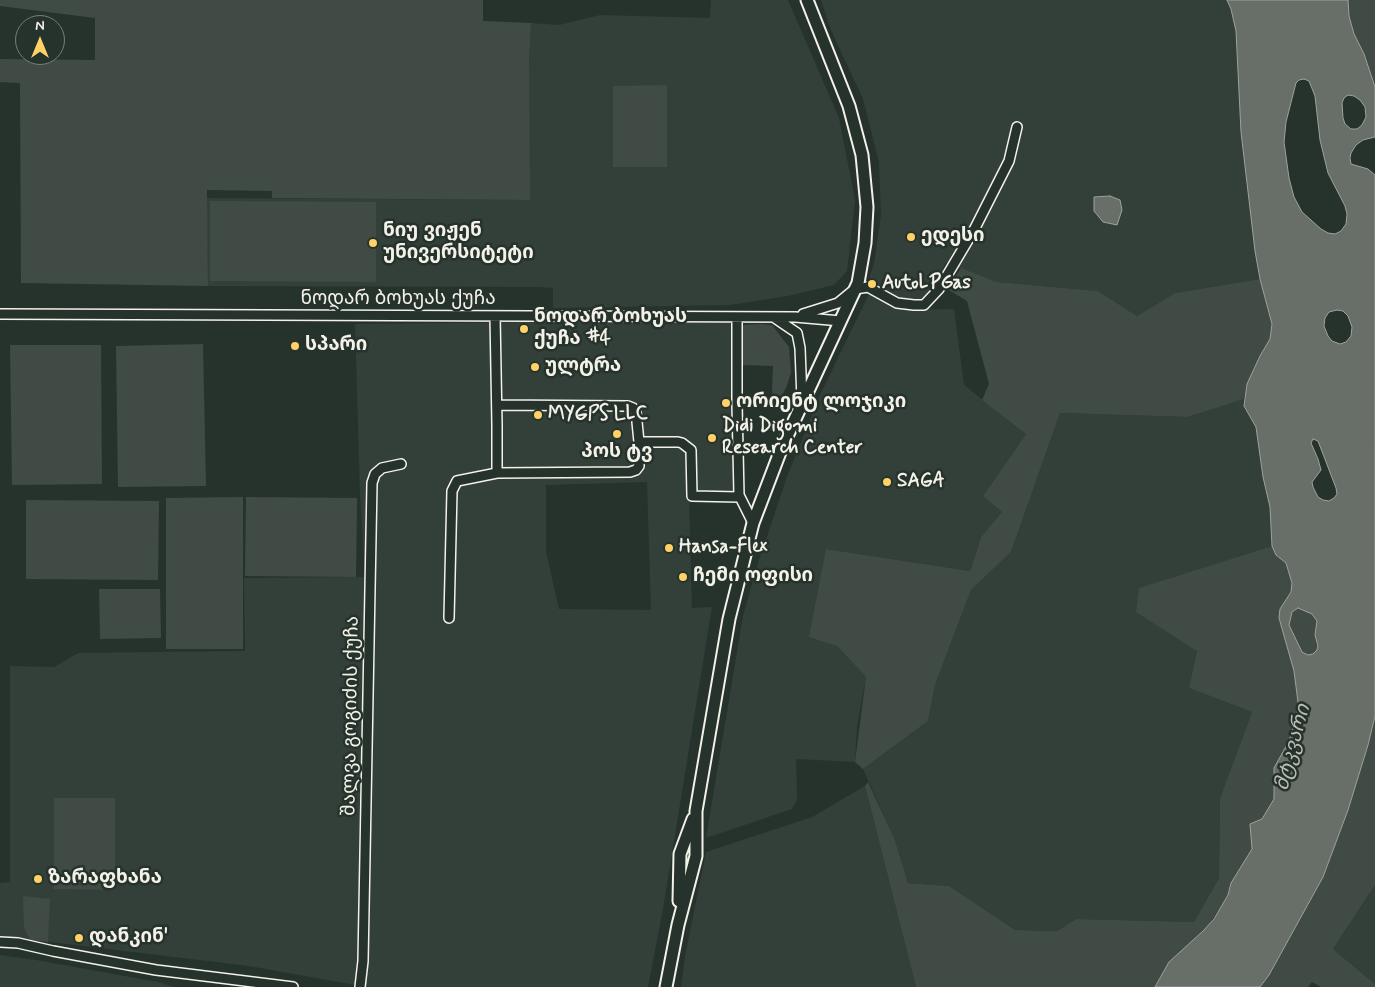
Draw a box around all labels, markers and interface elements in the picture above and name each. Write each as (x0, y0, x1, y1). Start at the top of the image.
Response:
north arrow (15, 15, 65, 65)
text: N (35, 17, 45, 35)
place label: ნიუ ვიჟენ უნივერსიტეტი (383, 221, 534, 265)
place label: ედესი (921, 226, 985, 248)
marker: ედესი (905, 231, 917, 243)
marker: ნიუ ვიჟენ უნივერსიტეტი (367, 237, 379, 249)
place label: AutoLPGas (882, 273, 971, 295)
marker: AutoLPGas (866, 278, 878, 290)
street label: ნოდარ ბოხუას ქუჩა (300, 289, 496, 311)
place label: ნოდარ ბოხუას ქუჩა #4 (534, 307, 687, 351)
marker: ნოდარ ბოხუას ქუჩა #4 (518, 323, 530, 335)
place label: სპარი (305, 335, 367, 357)
marker: სპარი (289, 340, 301, 352)
place label: ულტრა (545, 356, 621, 378)
marker: ულტრა (529, 361, 541, 373)
place label: ორიენტ ლოჯიკი (736, 392, 906, 414)
marker: ორიენტ ლოჯიკი (720, 397, 732, 409)
place label: MYGPS LLC (548, 404, 648, 426)
marker: MYGPS LLC (532, 409, 544, 421)
place label: Didi Digomi Research Center (722, 416, 862, 460)
marker: პოს ტვ (611, 428, 623, 440)
marker: Didi Digomi Research Center (706, 432, 718, 444)
place label: პოს ტვ (581, 442, 653, 464)
place label: SAGA (897, 471, 945, 493)
marker: SAGA (881, 476, 893, 488)
place label: Hansa-Flex (679, 537, 767, 559)
marker: Hansa-Flex (663, 542, 675, 554)
place label: ჩემი ოფისი (693, 566, 813, 588)
marker: ჩემი ოფისი (677, 571, 689, 583)
street label: შალვა გოგიძის ქუჩა (339, 616, 365, 816)
water label: მტკვარი (1271, 702, 1317, 794)
place label: ზარაფხანა (48, 868, 162, 890)
marker: ზარაფხანა (32, 873, 44, 885)
place label: დანკინ' (89, 927, 168, 949)
marker: დანკინ' (73, 932, 85, 944)

